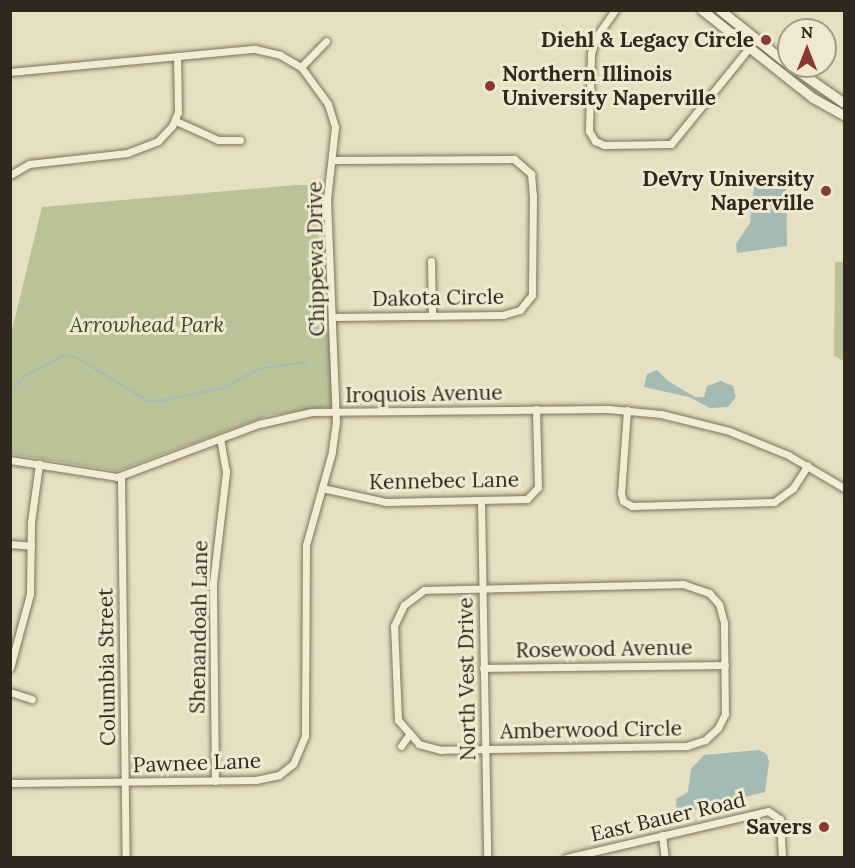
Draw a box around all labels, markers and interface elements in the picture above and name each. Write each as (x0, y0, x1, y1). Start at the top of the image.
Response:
north arrow (777, 18, 837, 78)
text: N (801, 22, 813, 42)
place label: Diehl & Legacy Circle (541, 27, 754, 53)
marker: Diehl & Legacy Circle (759, 33, 773, 47)
place label: Northern Illinois University Naperville (502, 61, 716, 111)
marker: Northern Illinois University Naperville (483, 79, 497, 93)
place label: DeVry University Naperville (642, 166, 814, 216)
street label: Chippewa Drive (302, 181, 330, 337)
marker: DeVry University Naperville (819, 184, 833, 198)
street label: Dakota Circle (372, 284, 504, 312)
park label: Arrowhead Park (70, 312, 224, 338)
street label: Iroquois Avenue (345, 380, 503, 408)
street label: Kennebec Lane (369, 467, 519, 495)
street label: Shenandoah Lane (185, 540, 213, 714)
street label: Columbia Street (93, 588, 121, 746)
street label: North Vest Drive (453, 597, 481, 761)
street label: Rosewood Avenue (515, 635, 693, 663)
street label: Amberwood Circle (500, 716, 682, 744)
street label: Pawnee Lane (132, 748, 262, 778)
street label: East Bauer Road (588, 787, 748, 847)
place label: Savers (746, 814, 812, 840)
marker: Savers (817, 820, 831, 834)

